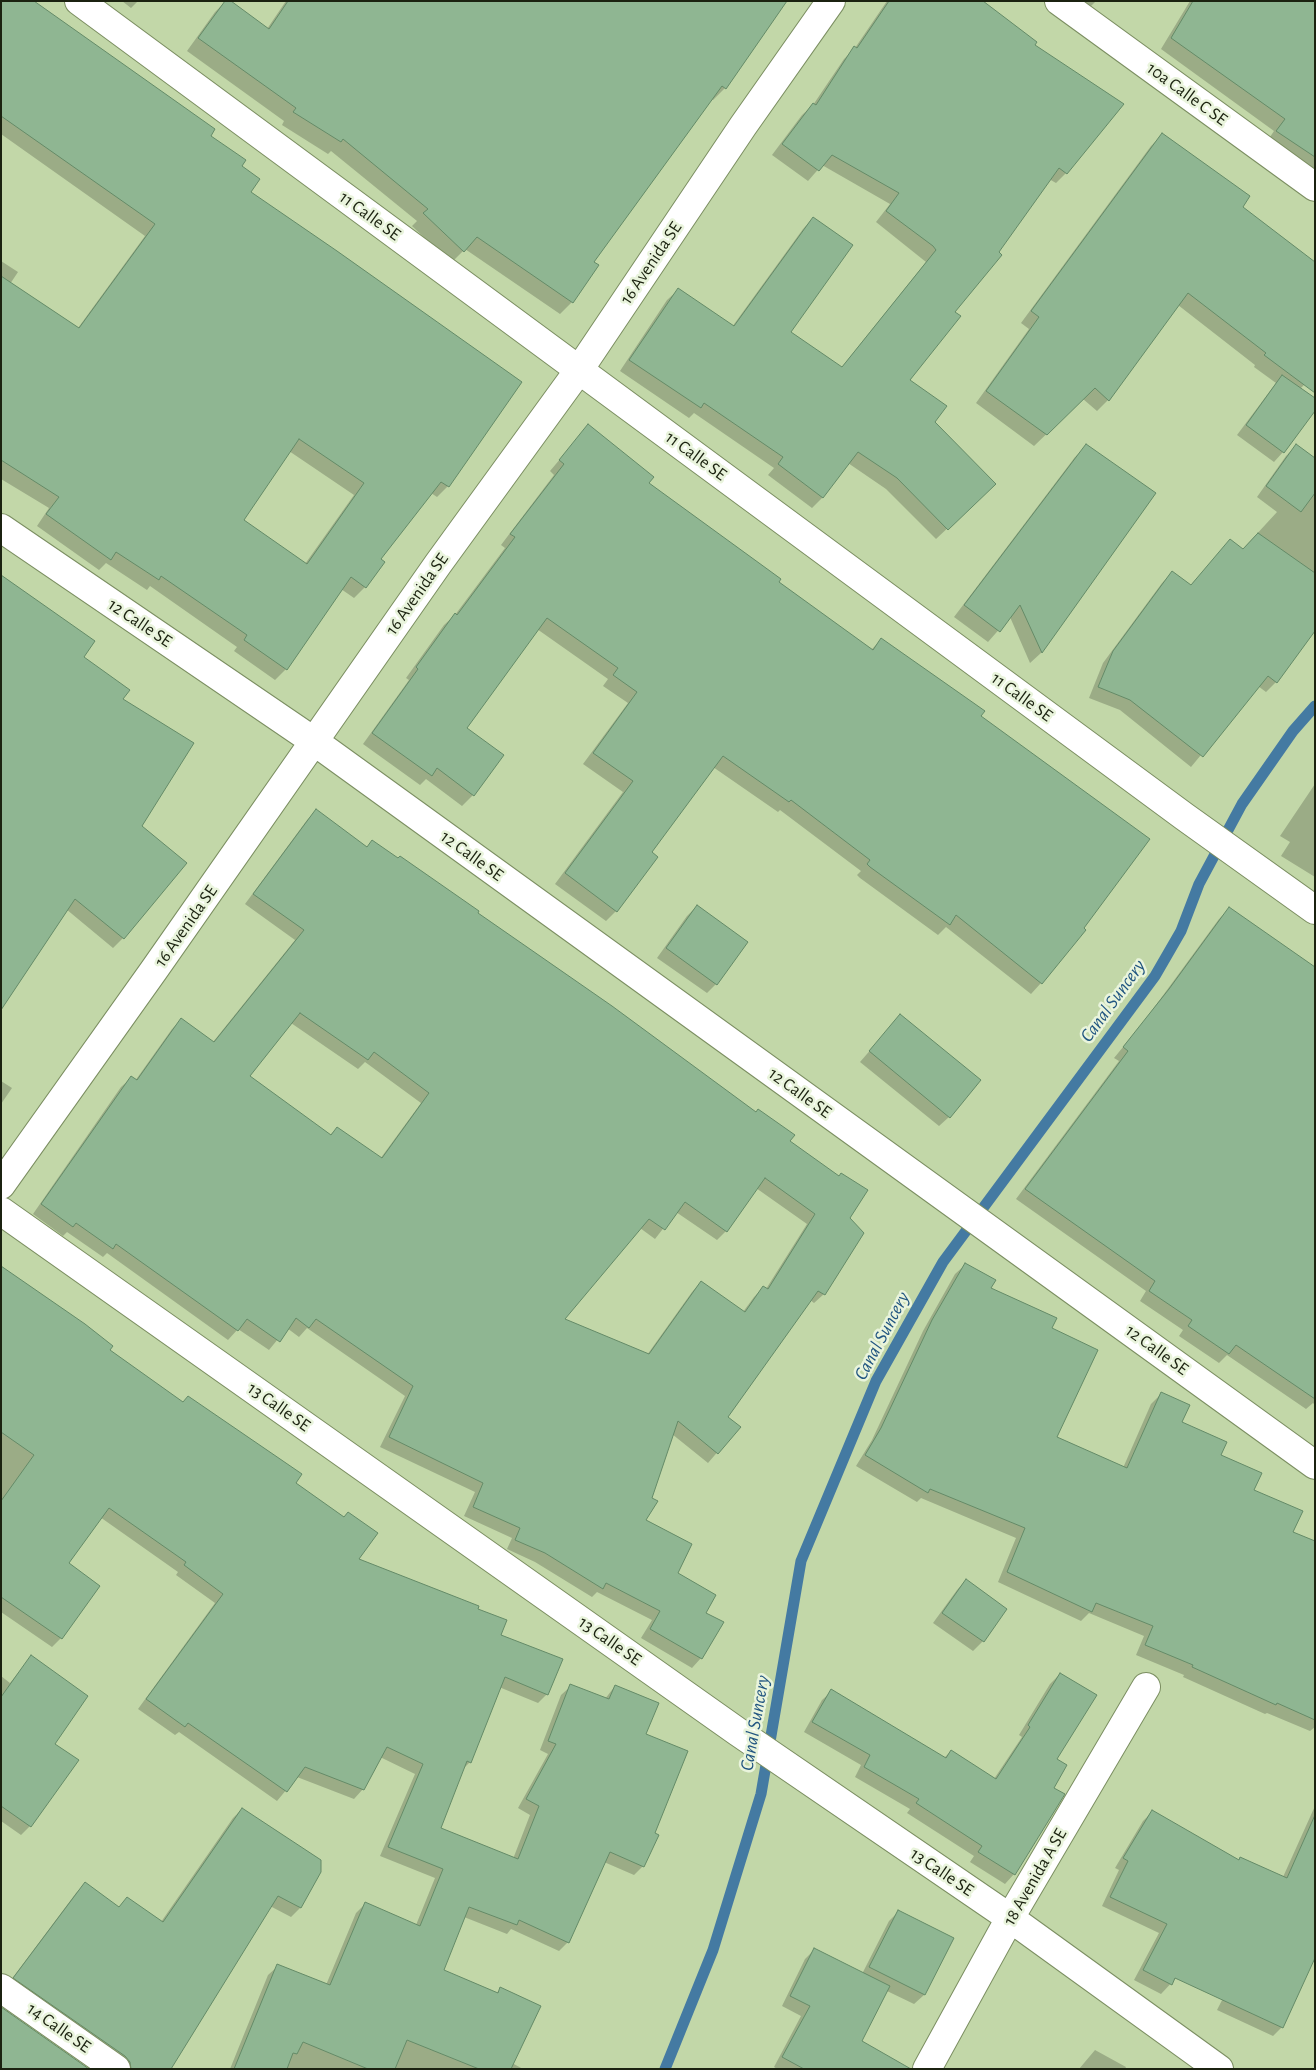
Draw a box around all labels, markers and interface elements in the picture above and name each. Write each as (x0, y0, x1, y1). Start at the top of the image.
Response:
street label: 10a Calle C SE (1142, 58, 1232, 130)
street label: 11 Calle SE (335, 187, 405, 245)
street label: 16 Avenida SE (616, 218, 686, 308)
street label: 11 Calle SE (661, 427, 731, 485)
street label: 16 Avenida SE (381, 549, 453, 639)
street label: 12 Calle SE (104, 594, 176, 652)
street label: 11 Calle SE (987, 668, 1057, 726)
street label: 12 Calle SE (436, 826, 508, 886)
street label: 16 Avenida SE (150, 881, 222, 971)
water label: Canal Suncery (1075, 955, 1151, 1047)
street label: 12 Calle SE (764, 1063, 836, 1123)
water label: Canal Suncery (849, 1288, 915, 1384)
street label: 12 Calle SE (1121, 1320, 1193, 1380)
street label: 13 Calle SE (243, 1378, 315, 1436)
street label: 13 Calle SE (574, 1612, 646, 1670)
water label: Canal Suncery (735, 1674, 775, 1772)
street label: 18 Avenida A SE (999, 1825, 1071, 1929)
street label: 13 Calle SE (906, 1843, 978, 1901)
street label: 14 Calle SE (23, 1998, 95, 2058)

